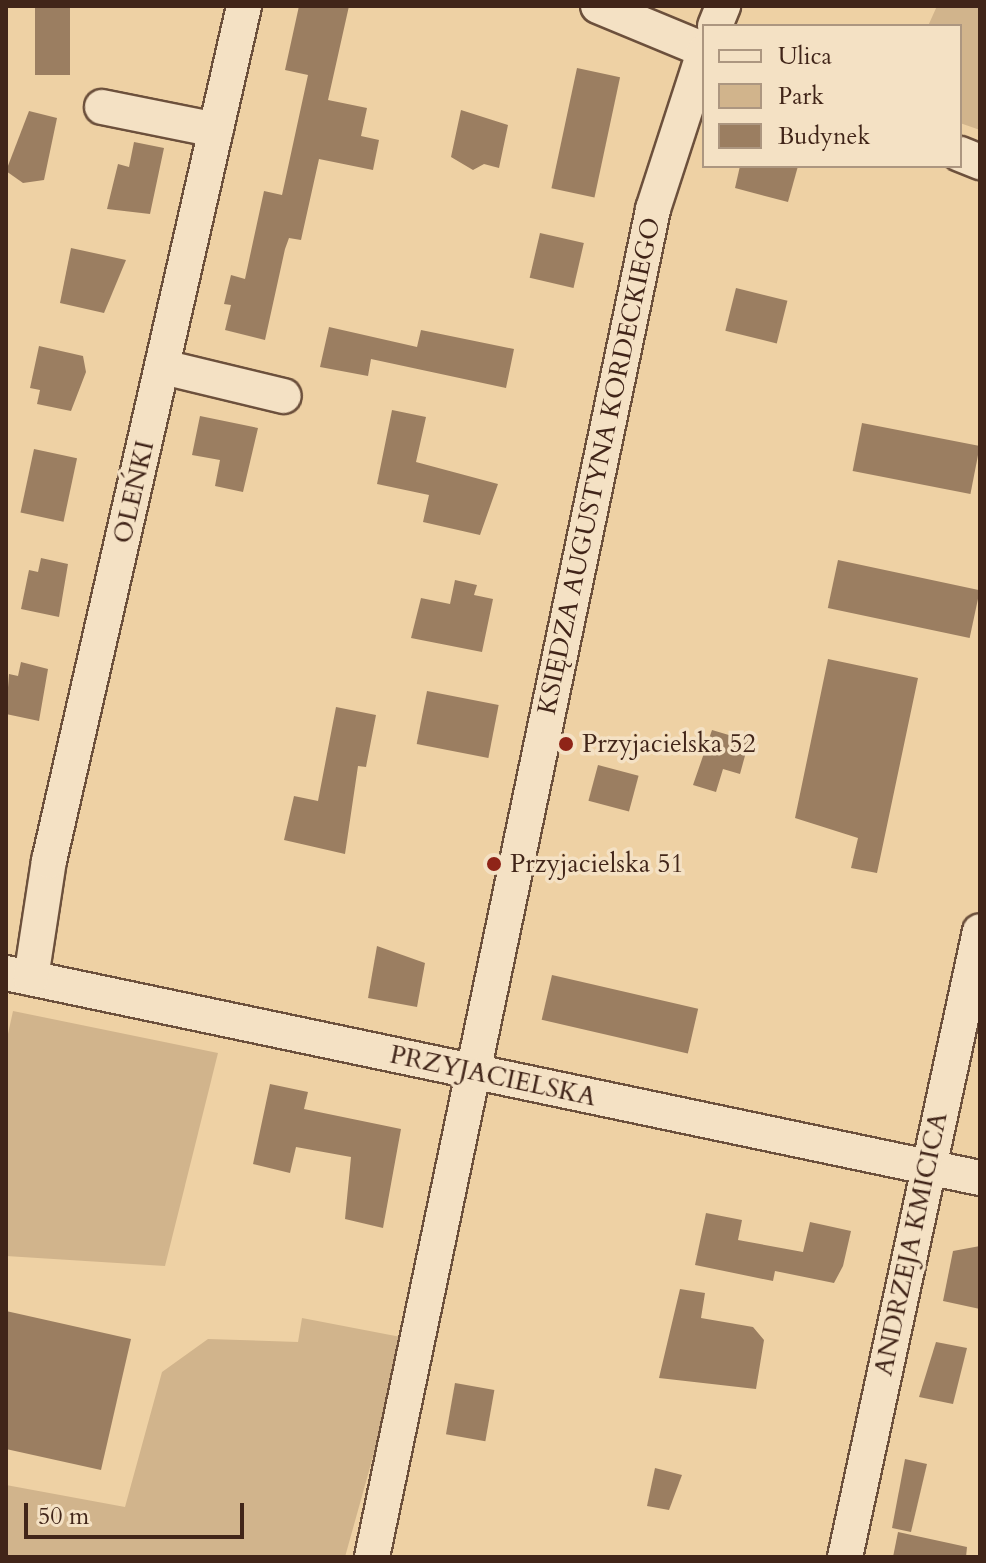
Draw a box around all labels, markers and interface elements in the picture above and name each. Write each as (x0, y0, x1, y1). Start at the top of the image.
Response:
legend (702, 24, 962, 168)
text: Ulica (778, 40, 832, 73)
text: Park (778, 80, 824, 113)
text: Budynek (778, 120, 870, 153)
street label: KSIĘDZA AUGUSTYNA KORDECKIEGO (531, 215, 667, 717)
street label: OLEŃKI (107, 438, 161, 546)
place label: Przyjacielska 52 (582, 728, 756, 760)
marker: Przyjacielska 52 (557, 735, 575, 753)
place label: Przyjacielska 51 (510, 848, 684, 880)
marker: Przyjacielska 51 (485, 855, 503, 873)
street label: PRZYJACIELSKA (387, 1039, 599, 1113)
street label: ANDRZEJA KMICICA (868, 1109, 954, 1379)
scale bar (28, 1487, 248, 1537)
text: 50 m (38, 1500, 89, 1533)

